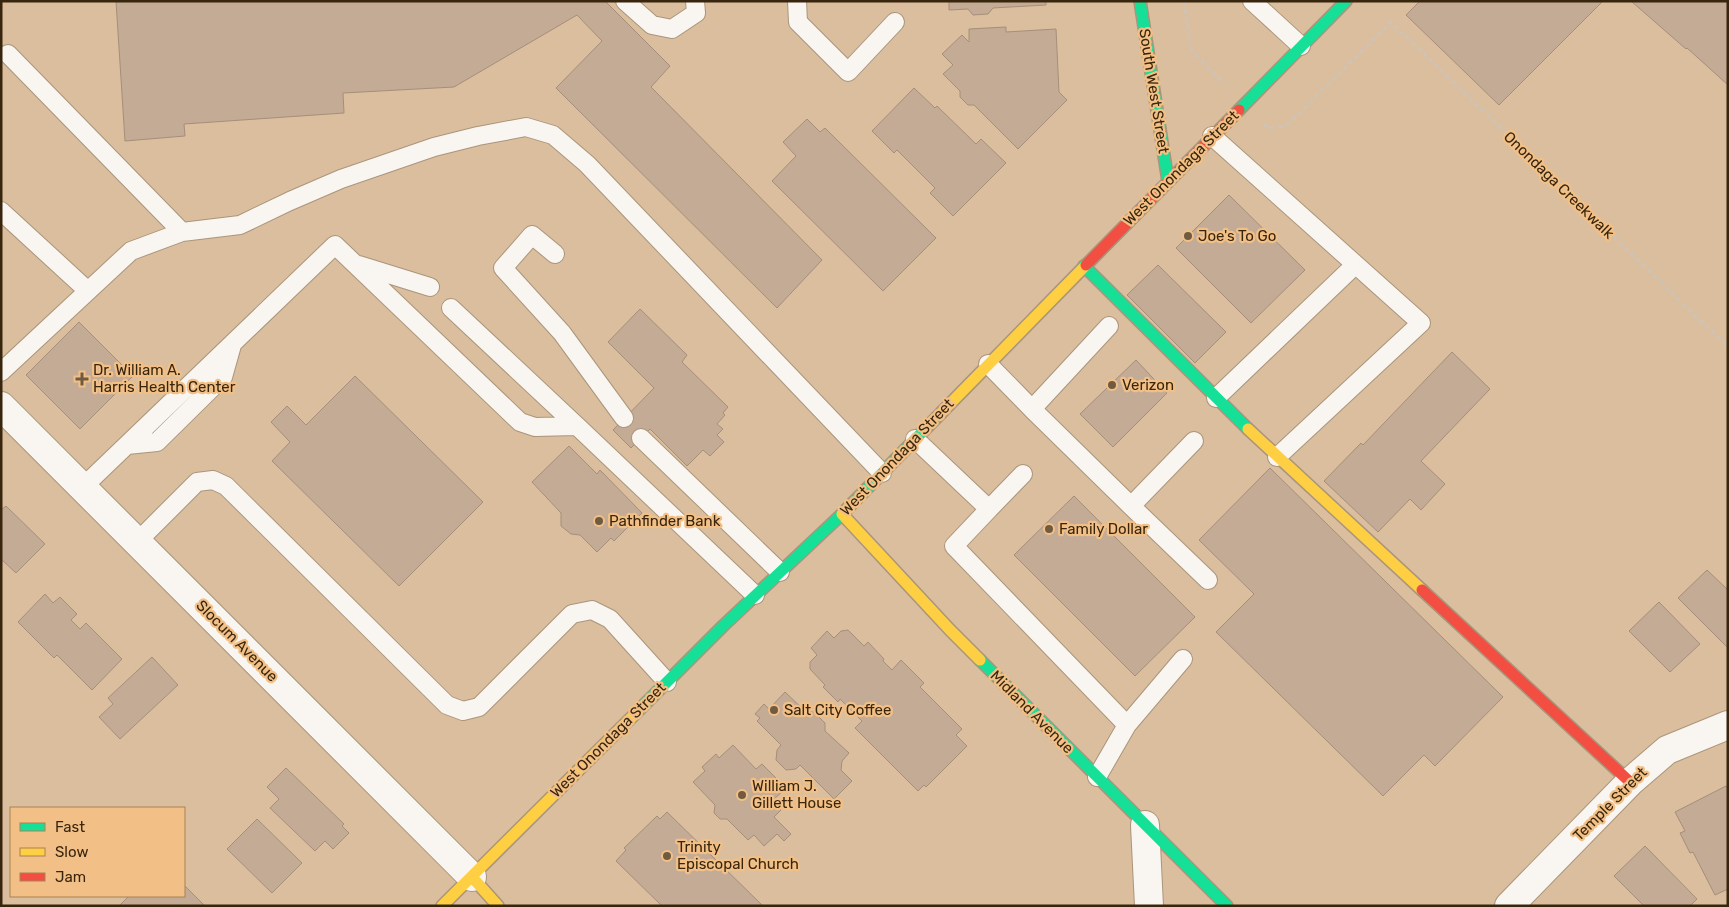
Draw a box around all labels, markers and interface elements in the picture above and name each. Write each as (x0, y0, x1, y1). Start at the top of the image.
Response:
street label: South West Street (1135, 27, 1173, 155)
street label: West Onondaga Street (1120, 106, 1243, 229)
street label: Onondaga Creekwalk (1500, 128, 1618, 243)
place label: Joe's To Go (1198, 227, 1276, 245)
marker: Joe's To Go (1182, 230, 1194, 242)
place label: Dr. William A. Harris Health Center (93, 361, 236, 396)
marker: Dr. William A. Harris Health Center (75, 372, 89, 386)
place label: Verizon (1122, 376, 1174, 394)
marker: Verizon (1106, 379, 1118, 391)
street label: West Onondaga Street (836, 395, 958, 519)
place label: Pathfinder Bank (609, 512, 721, 530)
marker: Pathfinder Bank (593, 515, 605, 527)
place label: Family Dollar (1059, 520, 1148, 538)
marker: Family Dollar (1043, 523, 1055, 535)
street label: Slocum Avenue (192, 596, 282, 686)
street label: Midland Avenue (987, 667, 1077, 757)
street label: West Onondaga Street (547, 678, 670, 801)
place label: Salt City Coffee (784, 701, 891, 719)
marker: Salt City Coffee (768, 704, 780, 716)
street label: Temple Street (1569, 763, 1651, 845)
place label: William J. Gillett House (752, 777, 841, 812)
marker: William J. Gillett House (736, 789, 748, 801)
legend (10, 807, 185, 897)
text: Fast (55, 818, 85, 836)
place label: Trinity Episcopal Church (677, 838, 799, 873)
text: Slow (55, 843, 88, 861)
marker: Trinity Episcopal Church (661, 850, 673, 862)
text: Jam (55, 868, 86, 886)

